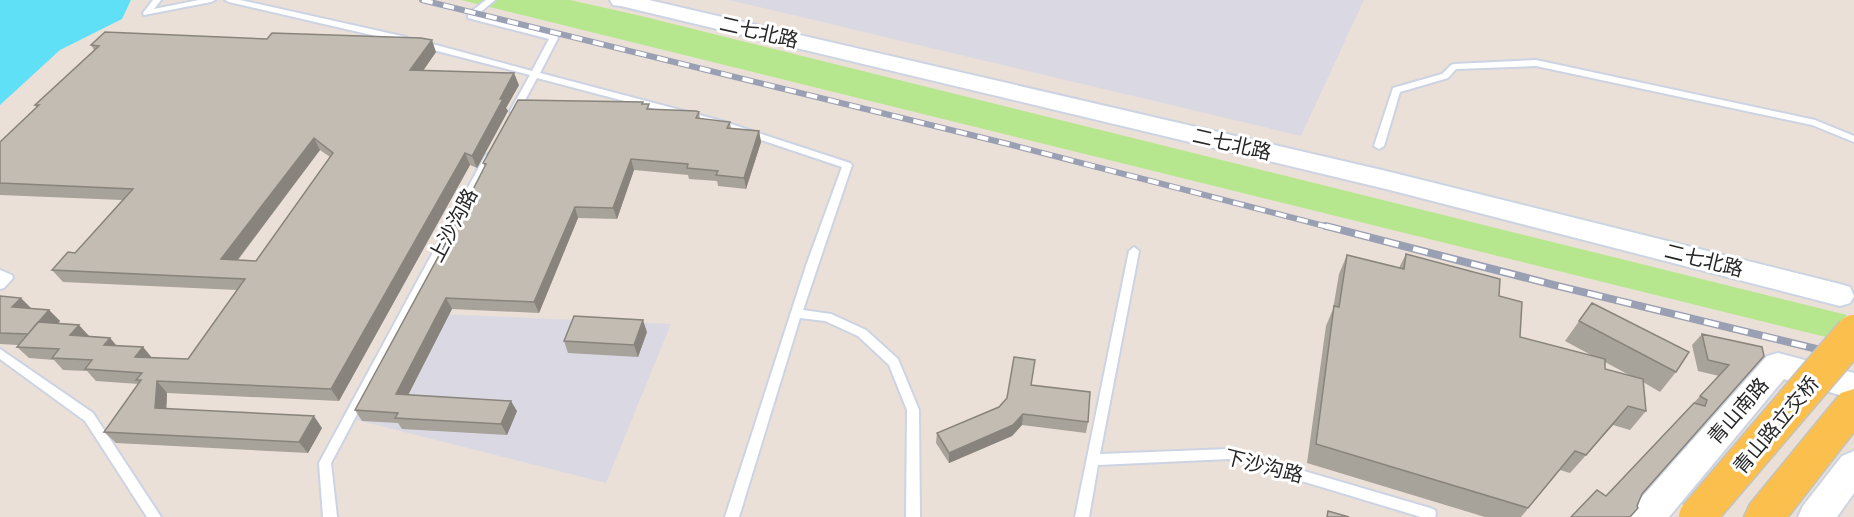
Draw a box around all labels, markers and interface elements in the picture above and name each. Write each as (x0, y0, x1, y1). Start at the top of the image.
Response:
street label: 二七北路 (717, 10, 801, 54)
street label: 二七北路 (1190, 122, 1274, 166)
street label: 上沙沟路 (423, 184, 483, 266)
street label: 二七北路 (1662, 238, 1746, 282)
street label: 青山路立交桥 (1727, 371, 1825, 479)
street label: 青山南路 (1702, 372, 1774, 450)
street label: 下沙沟路 (1222, 444, 1306, 488)

